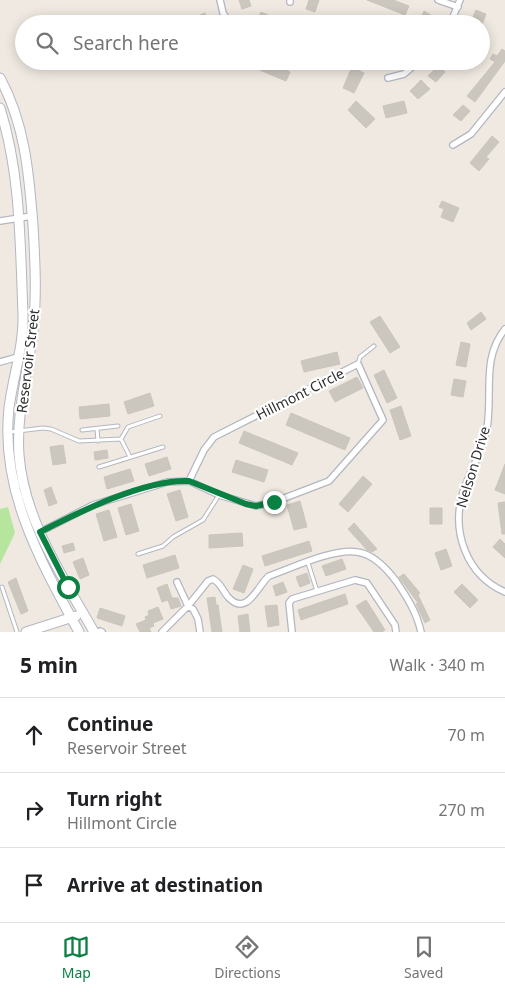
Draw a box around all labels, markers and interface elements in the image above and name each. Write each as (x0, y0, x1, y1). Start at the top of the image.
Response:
search box (15, 15, 490, 70)
icon: search (33, 29, 61, 57)
text: Search here (73, 30, 179, 56)
street label: Reservoir Street (12, 308, 43, 414)
street label: Hillmont Circle (253, 363, 347, 424)
street label: Nelson Drive (451, 424, 494, 510)
route end (263, 491, 286, 514)
route start (57, 576, 80, 599)
text: 5 min (20, 651, 78, 679)
text: Walk · 340 m (390, 654, 485, 676)
text: Continue (67, 711, 153, 737)
icon: ahead (20, 721, 48, 749)
text: 70 m (448, 724, 485, 746)
text: Reservoir Street (67, 737, 187, 759)
text: Turn right (67, 786, 162, 812)
icon: right (20, 796, 48, 824)
text: 270 m (438, 799, 485, 821)
text: Hillmont Circle (67, 812, 177, 834)
icon: arrive (20, 871, 48, 899)
text: Arrive at destination (67, 872, 263, 898)
tab: Map (62, 933, 91, 982)
tab: Directions (214, 933, 281, 982)
tab: Saved (404, 933, 443, 982)

